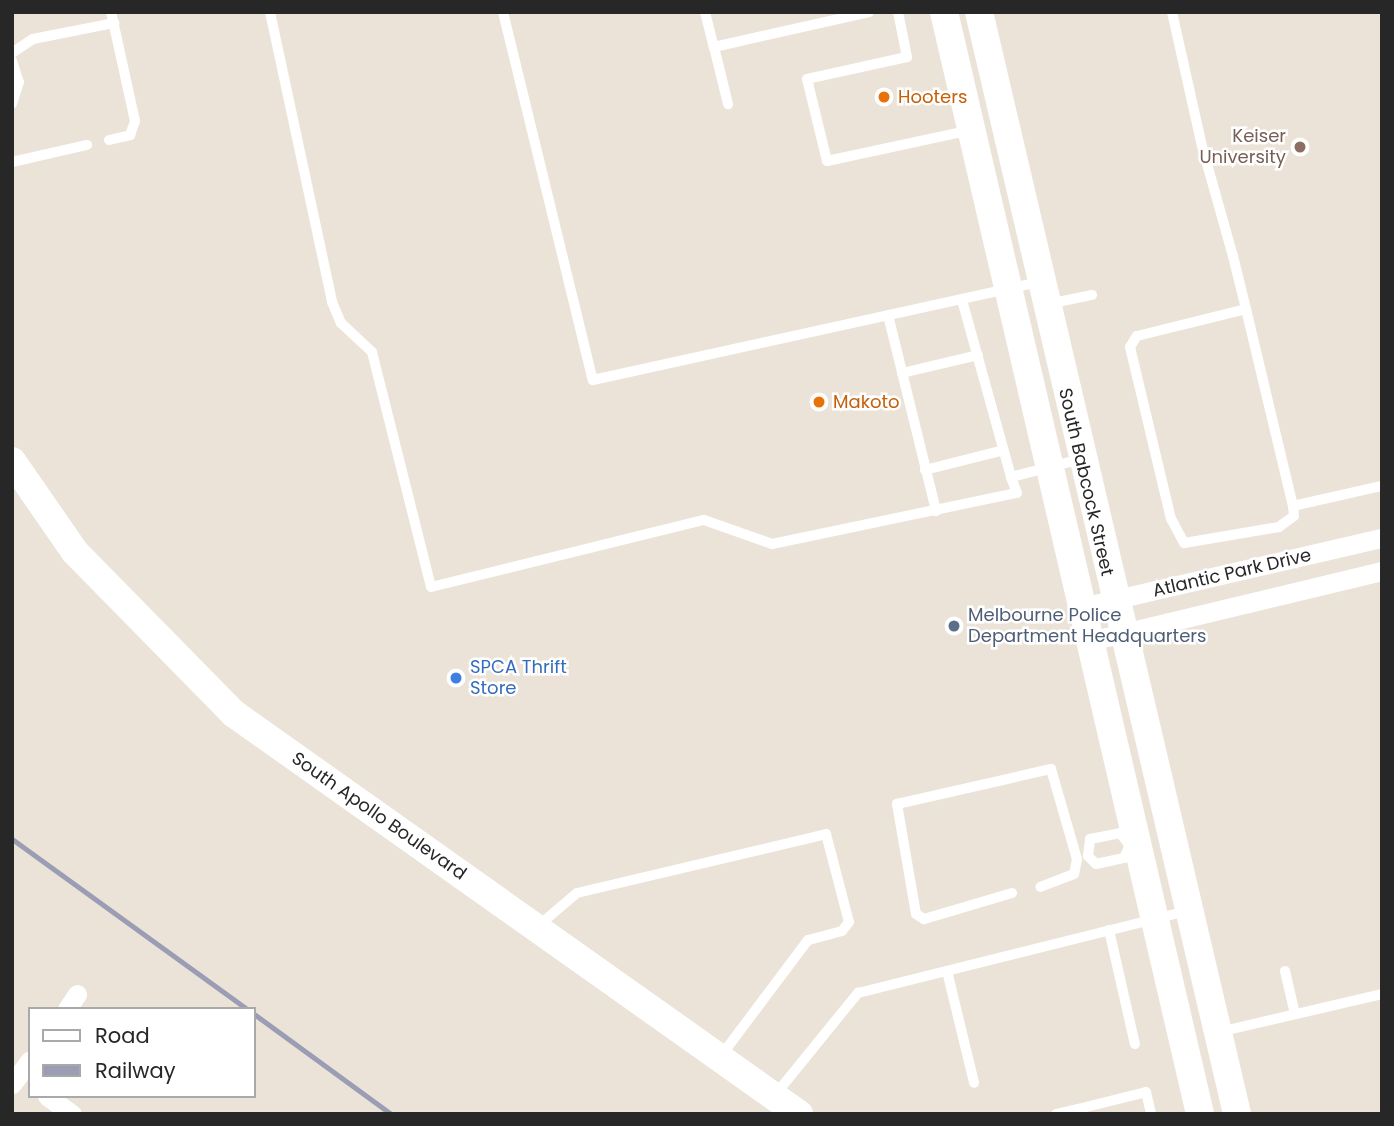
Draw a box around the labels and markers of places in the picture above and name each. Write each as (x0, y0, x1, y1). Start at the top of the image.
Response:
place label: Hooters (898, 86, 967, 108)
marker: Hooters (876, 89, 892, 105)
place label: Keiser University (1199, 126, 1286, 168)
marker: Keiser University (1292, 139, 1308, 155)
place label: Makoto (833, 391, 900, 413)
marker: Makoto (811, 394, 827, 410)
place label: Melbourne Police Department Headquarters (968, 605, 1206, 648)
marker: Melbourne Police Department Headquarters (946, 618, 962, 634)
place label: SPCA Thrift Store (470, 657, 567, 700)
marker: SPCA Thrift Store (448, 670, 464, 686)

